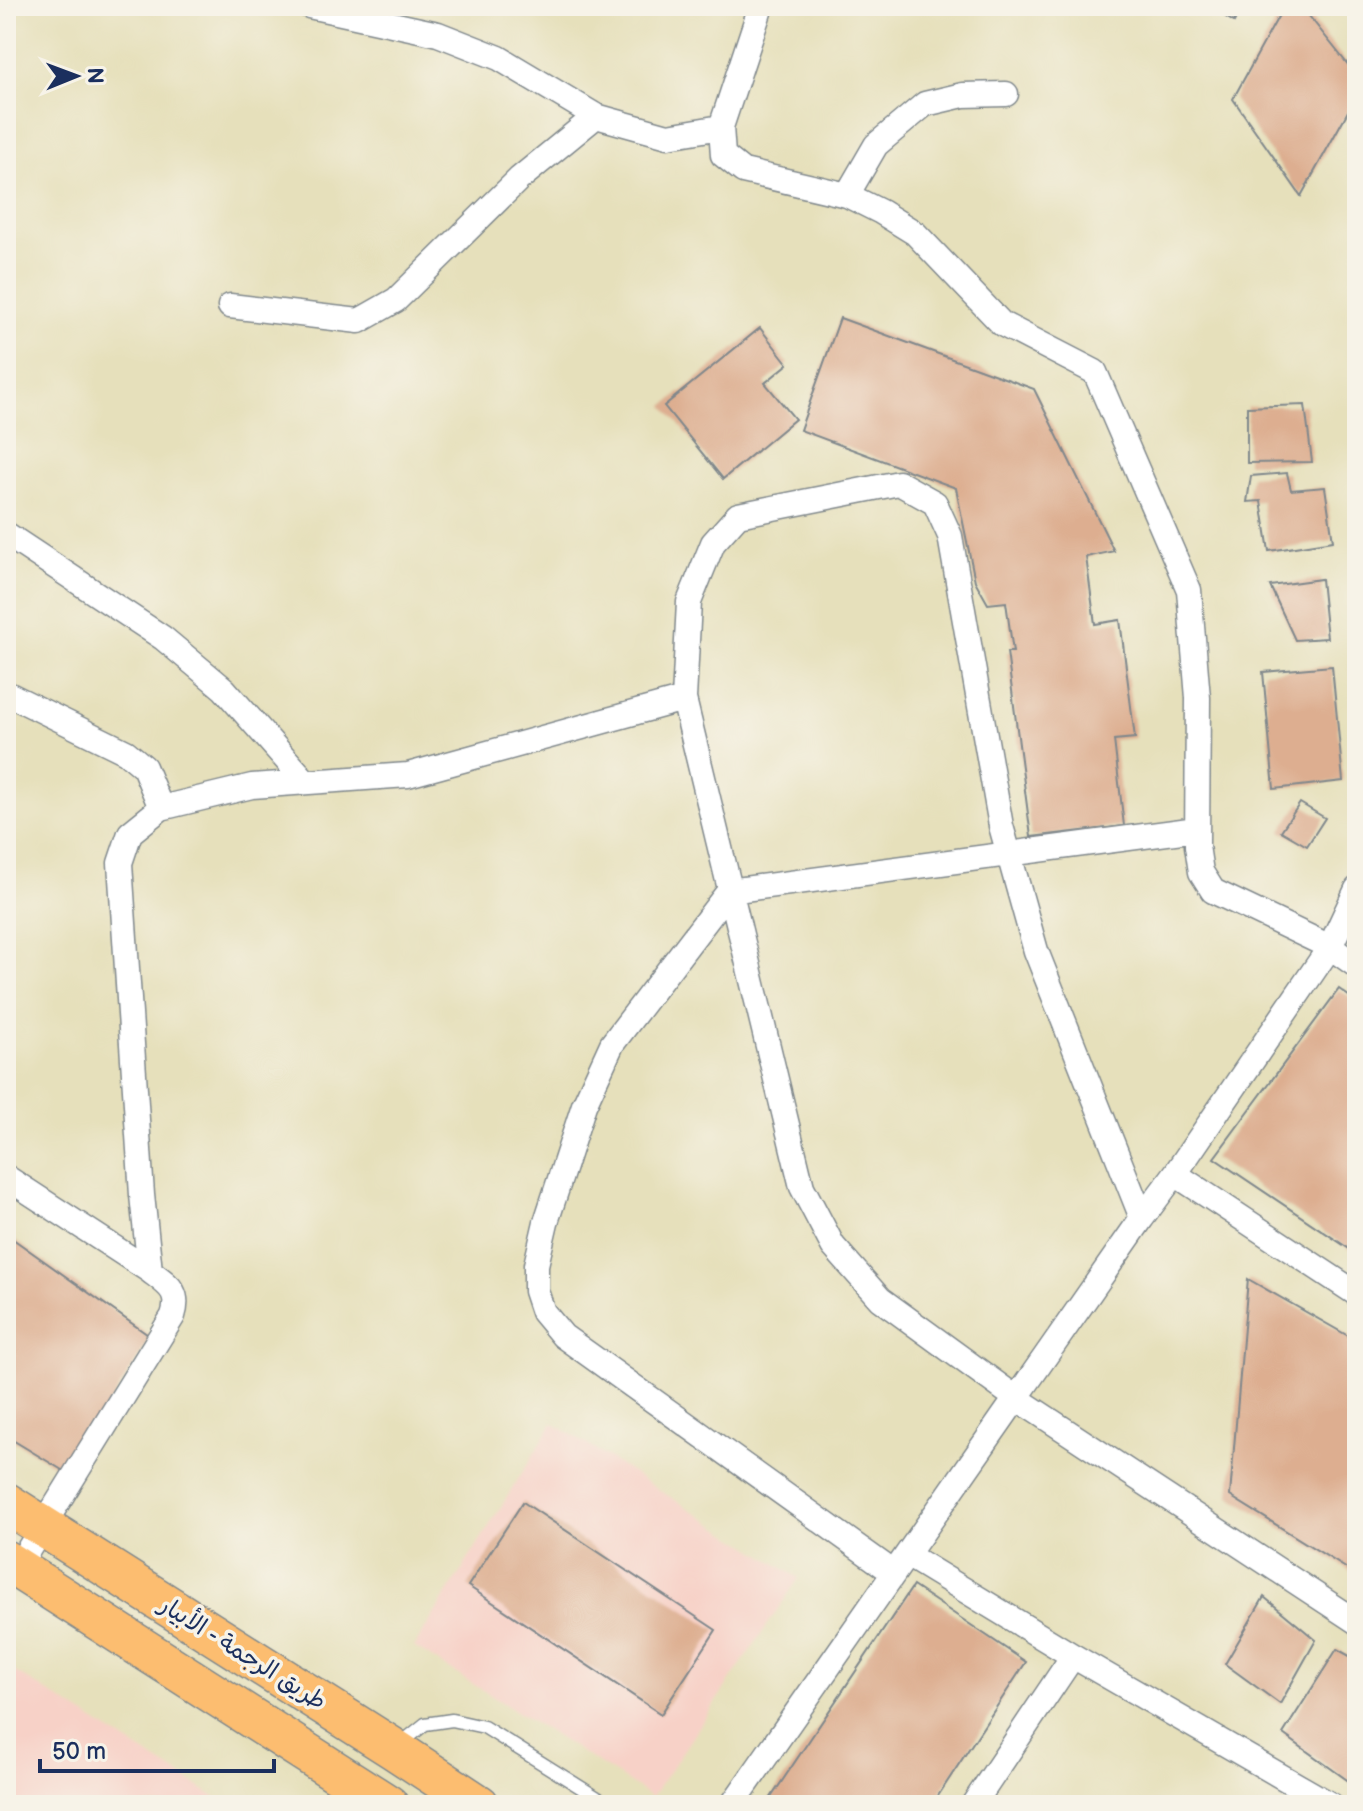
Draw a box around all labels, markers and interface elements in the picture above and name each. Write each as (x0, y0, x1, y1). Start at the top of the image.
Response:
north arrow (36, 36, 116, 116)
text: N (81, 67, 108, 84)
street label: طريق الرجمة - الأبيار (152, 1587, 333, 1716)
scale bar (40, 1723, 274, 1773)
text: 50 m (52, 1737, 106, 1766)

